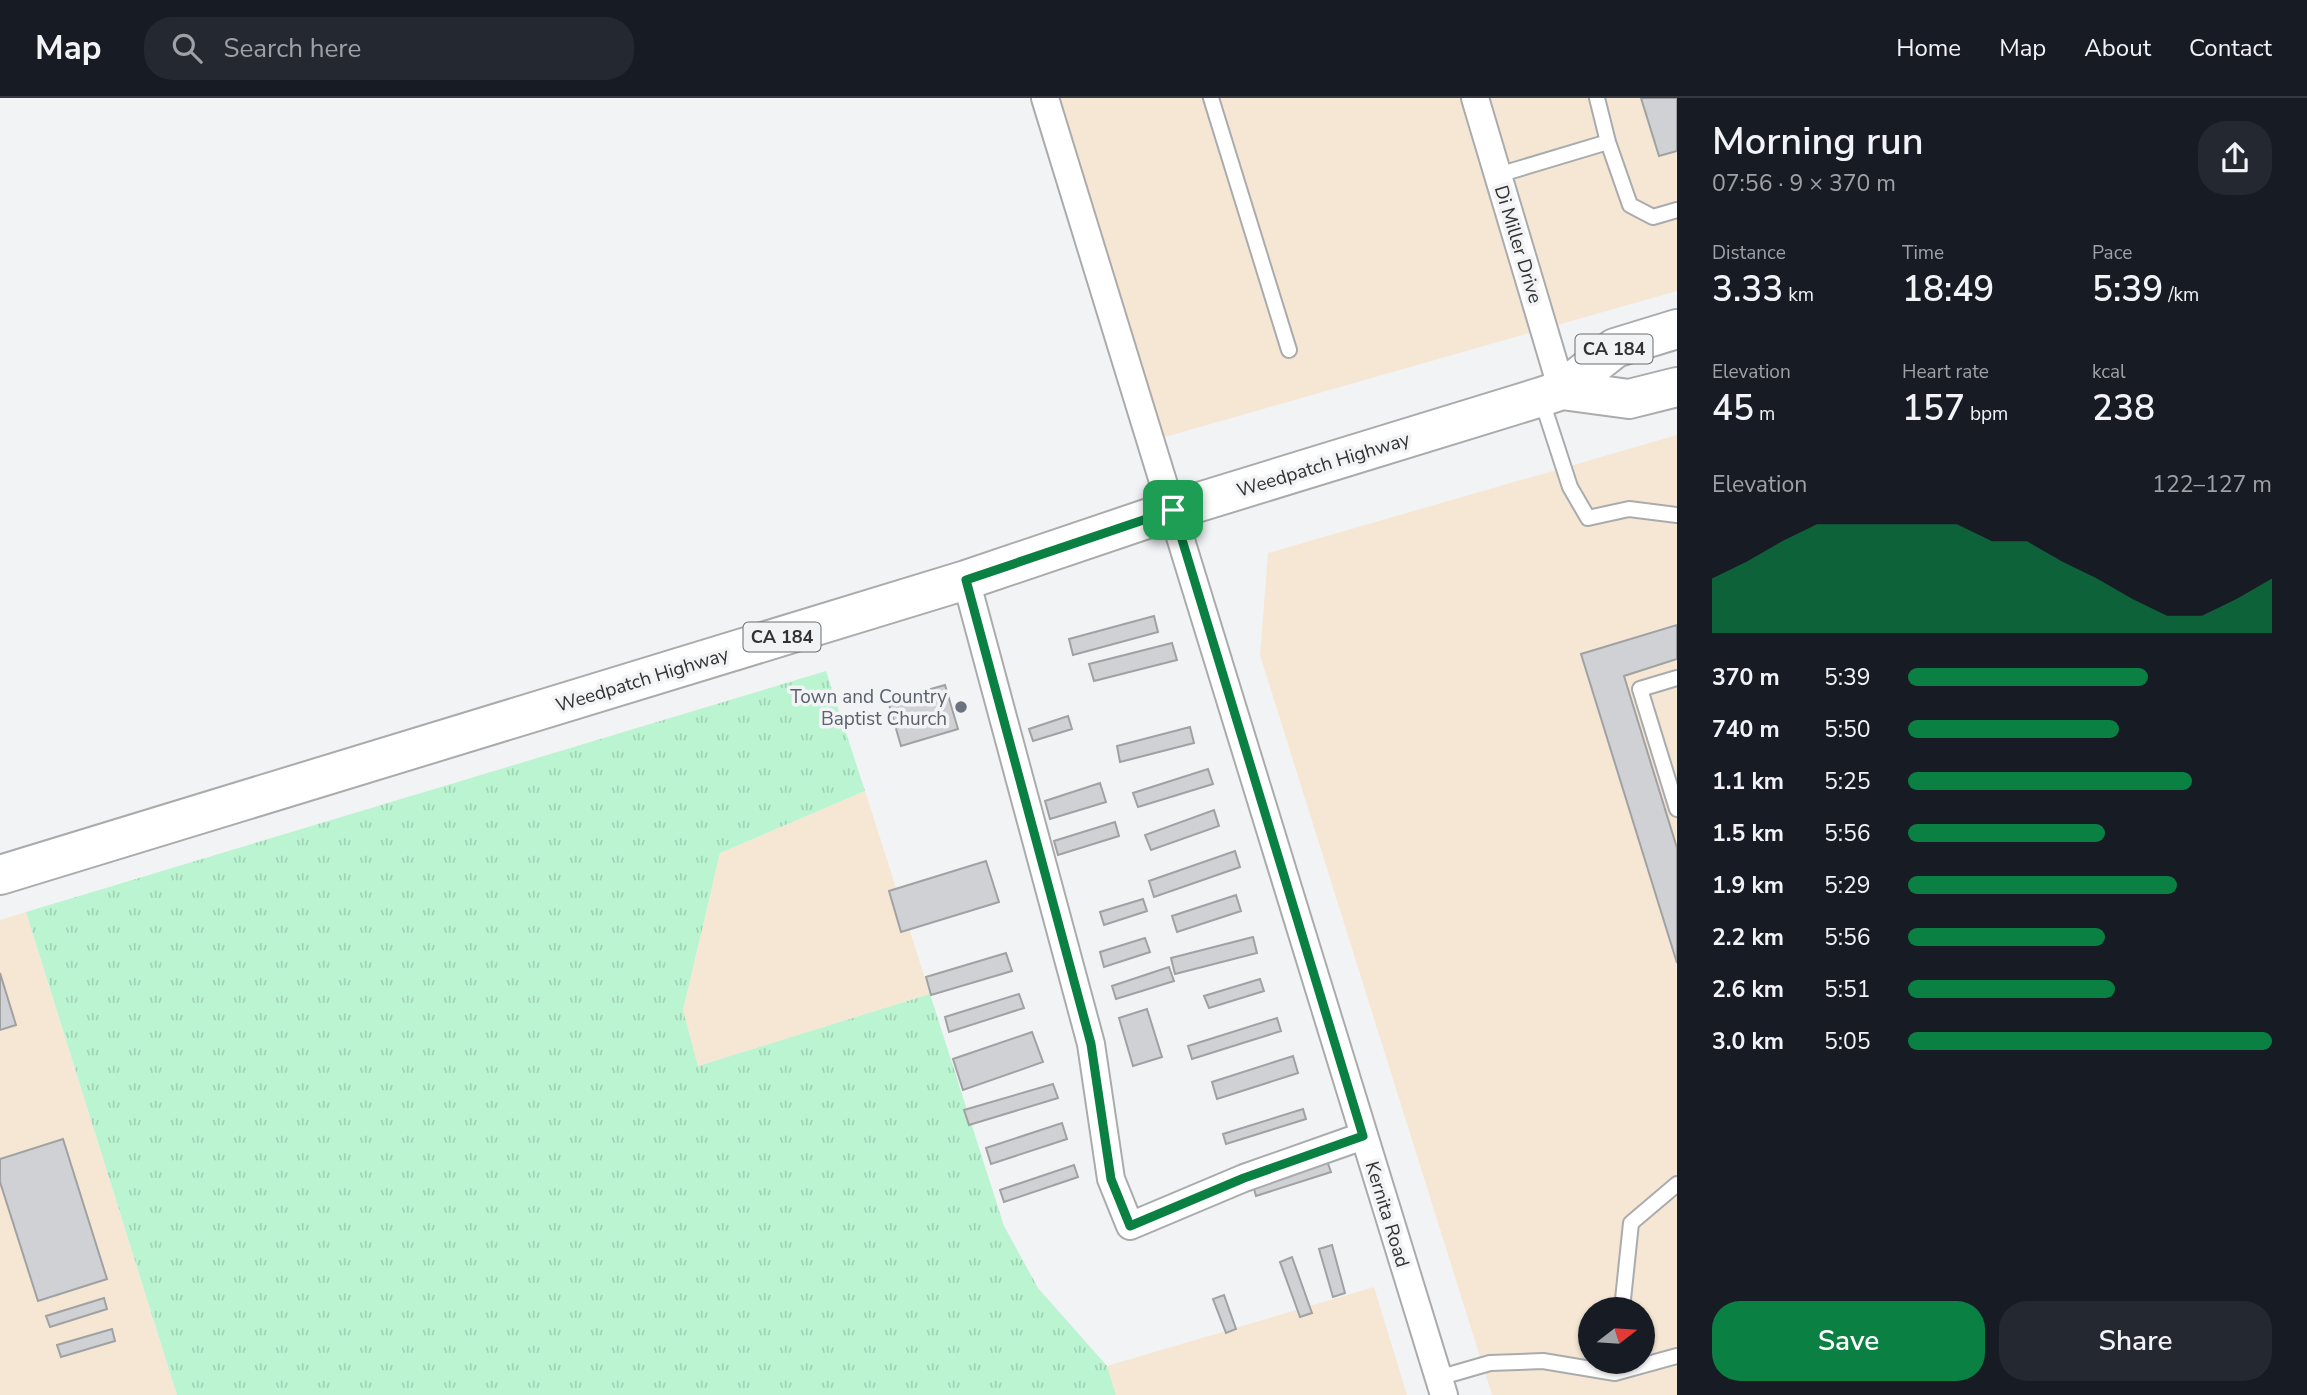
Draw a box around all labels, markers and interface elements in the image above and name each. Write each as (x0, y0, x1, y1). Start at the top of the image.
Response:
search box (144, 17, 634, 80)
text: Map (35, 26, 102, 71)
icon: search (168, 29, 206, 67)
text: Search here (224, 31, 361, 66)
text: Home (1896, 32, 1961, 64)
text: Map (1999, 32, 2046, 64)
text: About (2084, 32, 2151, 64)
text: Contact (2189, 32, 2272, 64)
text: Morning run (1712, 116, 1924, 167)
button: share (2198, 121, 2272, 195)
text: 07:56 · 9 × 370 m (1712, 168, 1896, 199)
street label: Di Miller Drive (1488, 182, 1548, 306)
text: Distance (1712, 240, 1786, 266)
text: Time (1902, 240, 1944, 266)
text: Pace (2092, 240, 2132, 266)
text: 3.33 (1712, 266, 1783, 313)
text: 18:49 (1902, 266, 1994, 313)
text: 5:39 (2092, 266, 2163, 313)
text: km (1783, 282, 1814, 308)
text: /km (2163, 282, 2199, 308)
road number: CA 184 (1576, 334, 1652, 363)
text: Elevation (1712, 359, 1791, 385)
text: Heart rate (1902, 359, 1989, 385)
text: kcal (2092, 359, 2126, 385)
text: 45 (1712, 385, 1754, 432)
text: 157 (1902, 385, 1965, 432)
text: 238 (2092, 385, 2155, 432)
text: m (1754, 401, 1775, 427)
text: bpm (1965, 401, 2008, 427)
street label: Weedpatch Highway (1234, 426, 1413, 504)
text: Elevation (1712, 469, 1807, 500)
text: 122–127 m (2152, 469, 2272, 500)
pin (1143, 480, 1203, 540)
icon: arrive (1154, 491, 1192, 529)
road number: CA 184 (744, 622, 820, 652)
street label: Weedpatch Highway (553, 641, 732, 719)
text: 370 m (1712, 662, 1780, 693)
text: 5:39 (1824, 662, 1871, 693)
place label: Town and Country Baptist Church (790, 684, 947, 732)
marker: Town and Country Baptist Church (953, 699, 969, 715)
text: 740 m (1712, 714, 1780, 745)
text: 5:50 (1824, 714, 1871, 745)
text: 1.1 km (1712, 766, 1784, 797)
text: 5:25 (1824, 766, 1871, 797)
text: 1.5 km (1712, 818, 1784, 849)
text: 5:56 (1824, 818, 1871, 849)
text: 1.9 km (1712, 870, 1784, 901)
text: 5:29 (1824, 870, 1871, 901)
text: 2.2 km (1712, 922, 1784, 953)
text: 5:56 (1824, 922, 1871, 953)
text: 2.6 km (1712, 974, 1784, 1005)
text: 5:51 (1824, 974, 1871, 1005)
text: 3.0 km (1712, 1026, 1784, 1057)
text: 5:05 (1824, 1026, 1871, 1057)
street label: Kernita Road (1359, 1158, 1415, 1270)
north arrow (1578, 1297, 1656, 1374)
map controls (1578, 1297, 1655, 1374)
button: Save (1712, 1301, 1985, 1381)
button: Share (1999, 1301, 2272, 1381)

